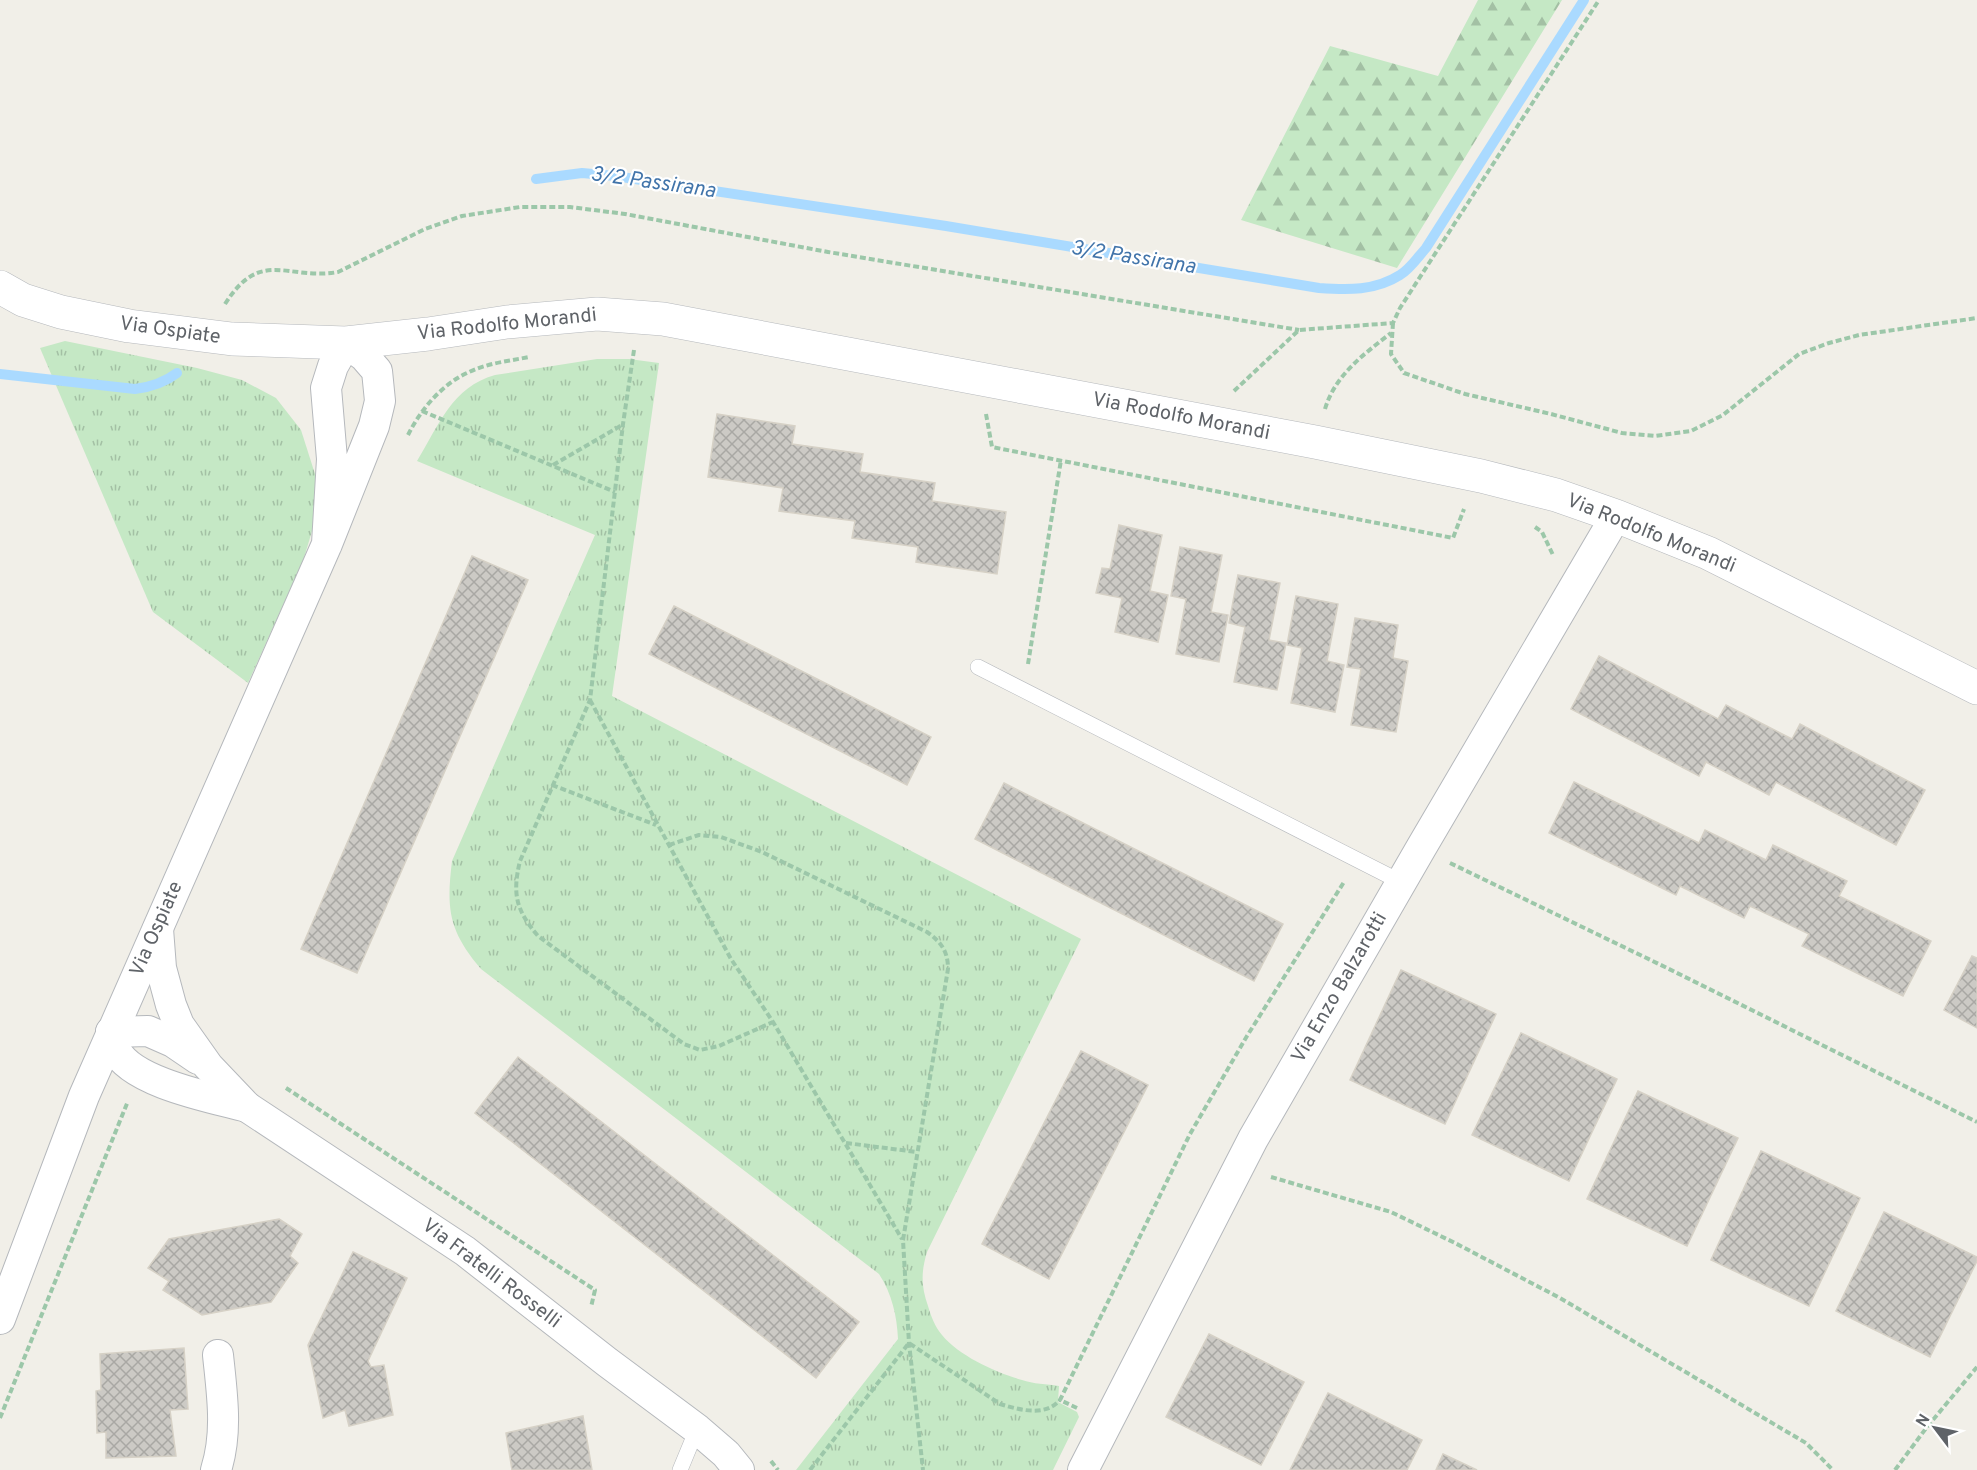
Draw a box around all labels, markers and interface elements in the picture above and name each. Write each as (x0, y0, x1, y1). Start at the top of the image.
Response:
water label: 3/2 Passirana (589, 161, 717, 205)
water label: 3/2 Passirana (1069, 235, 1197, 281)
street label: Via Rodolfo Morandi (416, 303, 598, 347)
street label: Via Ospiate (118, 311, 222, 351)
street label: Via Rodolfo Morandi (1090, 387, 1272, 447)
street label: Via Rodolfo Morandi (1562, 488, 1740, 580)
street label: Via Ospiate (124, 877, 190, 981)
street label: Via Enzo Balzarotti (1286, 908, 1394, 1068)
street label: Via Fratelli Rosselli (416, 1213, 566, 1335)
north arrow (1905, 1398, 1965, 1458)
text: N (1912, 1411, 1936, 1431)

